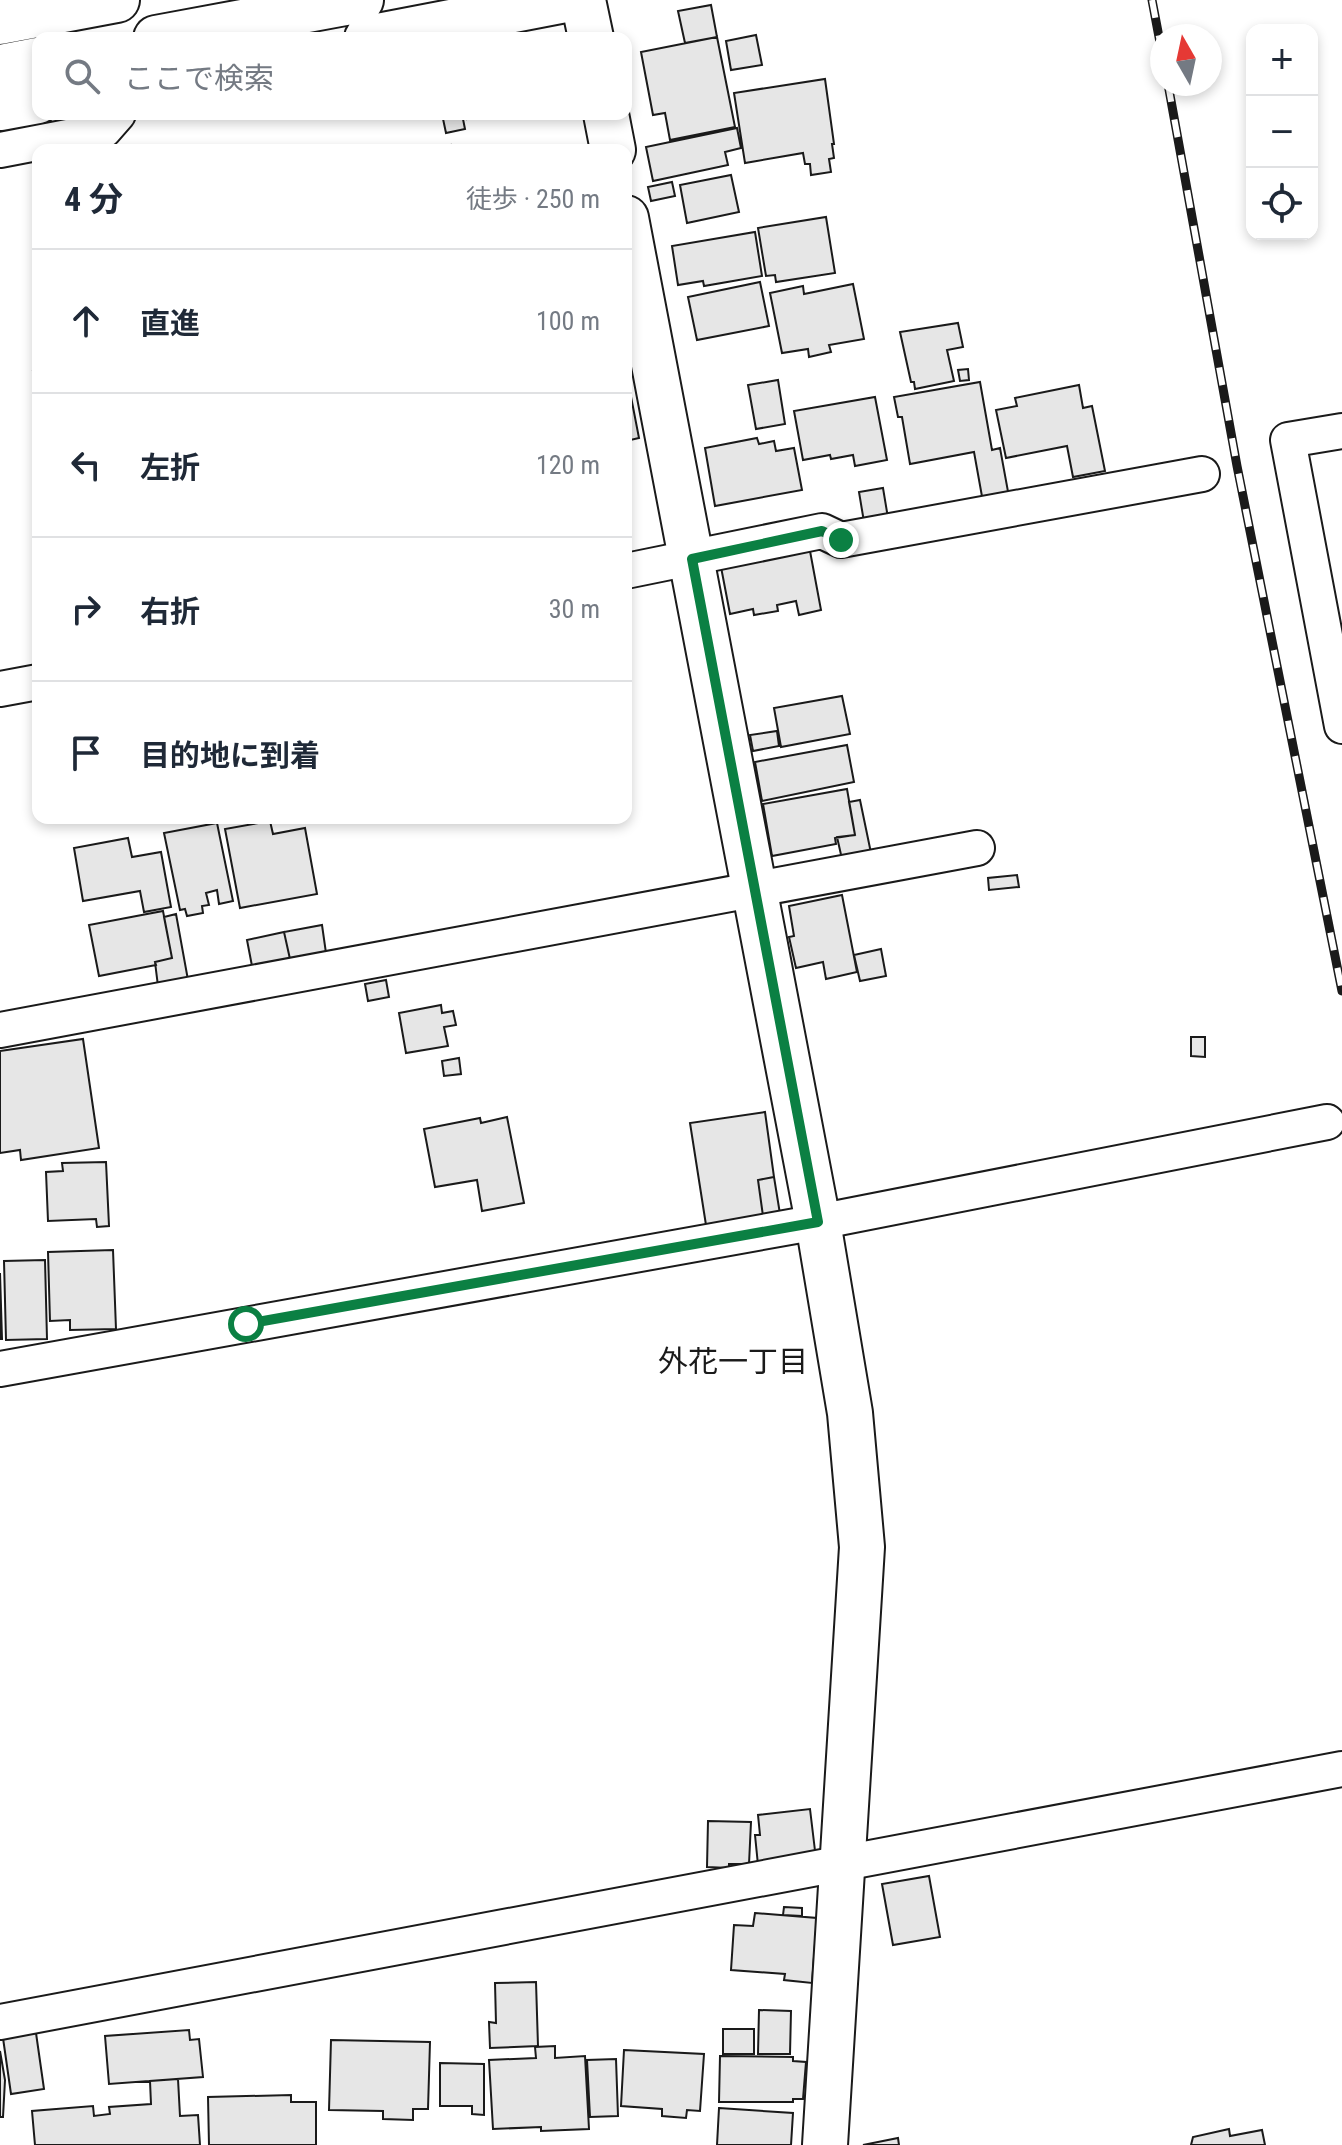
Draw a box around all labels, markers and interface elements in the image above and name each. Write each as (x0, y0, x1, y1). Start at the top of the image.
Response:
north arrow (1150, 24, 1222, 96)
map controls (1246, 24, 1318, 240)
button: + (1246, 24, 1318, 96)
search box (32, 32, 632, 120)
icon: search (60, 54, 104, 98)
text: ここで検索 (124, 61, 274, 96)
button: − (1246, 96, 1318, 168)
button: locate (1246, 168, 1318, 240)
text: 4 分 (64, 179, 123, 219)
text: 徒歩 · 250 m (466, 184, 600, 214)
icon: ahead (64, 299, 108, 343)
text: 直進 (140, 306, 200, 341)
text: 100 m (536, 306, 600, 336)
icon: left (64, 443, 108, 487)
text: 左折 (140, 450, 200, 485)
text: 120 m (536, 450, 600, 480)
route end (823, 522, 859, 558)
icon: right (64, 587, 108, 631)
text: 右折 (140, 594, 200, 629)
text: 30 m (549, 594, 600, 624)
icon: arrive (64, 731, 108, 775)
text: 目的地に到着 (140, 738, 320, 773)
route start (228, 1306, 264, 1342)
district label: 外花一丁目 (658, 1344, 808, 1379)

